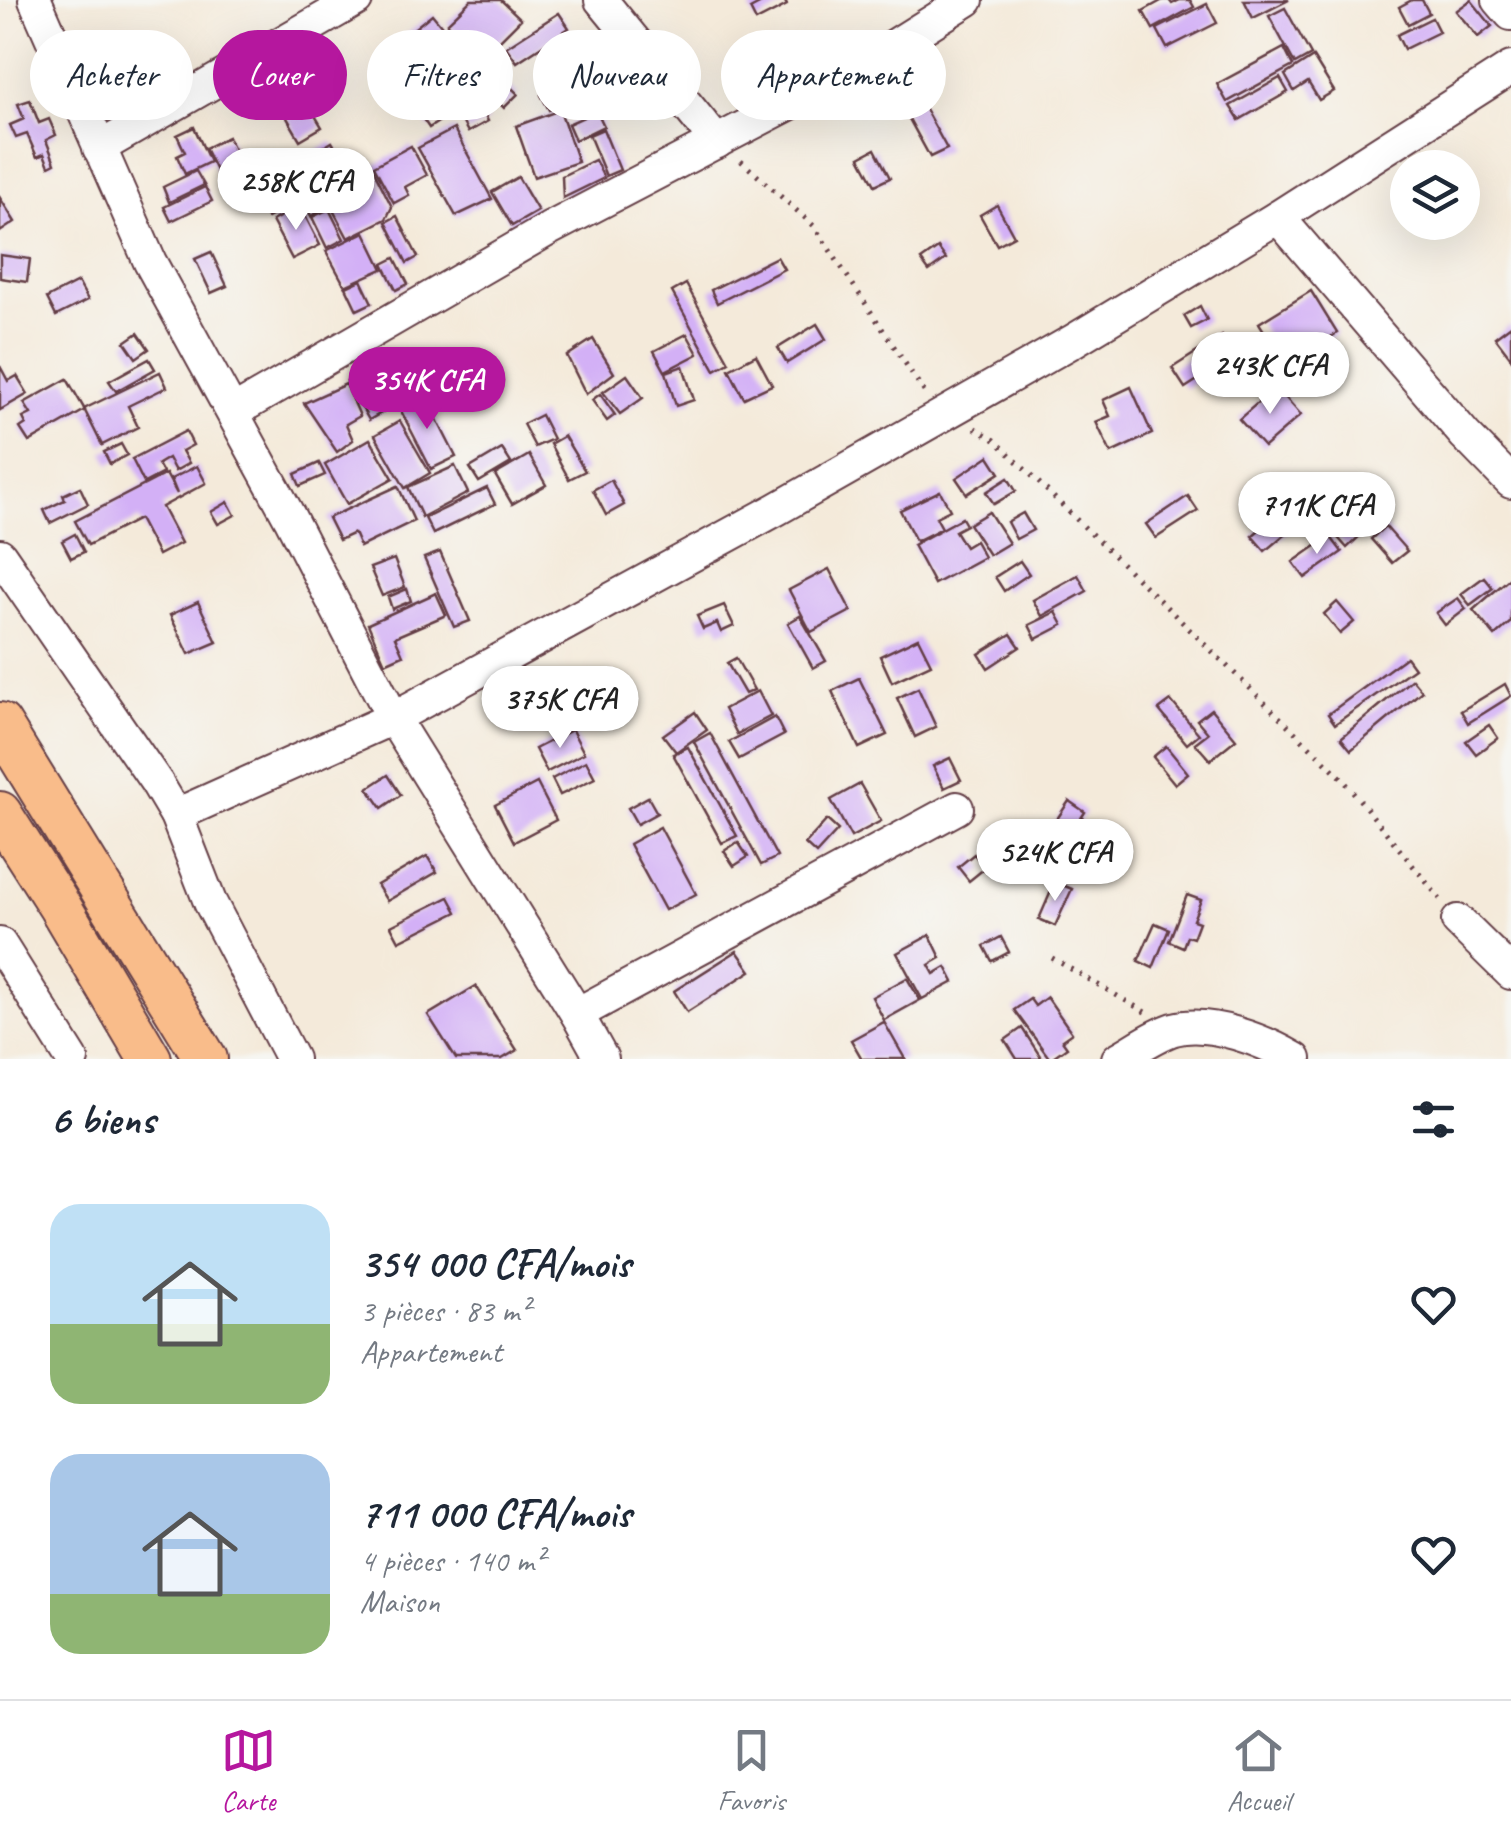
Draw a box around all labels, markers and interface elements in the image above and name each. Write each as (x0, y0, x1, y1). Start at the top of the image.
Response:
chip: Acheter (30, 30, 193, 120)
chip: Louer (213, 30, 347, 120)
chip: Filtres (367, 30, 513, 120)
chip: Nouveau (533, 30, 701, 120)
chip: Appartement (721, 30, 946, 120)
pin: 258K CFA (193, 148, 399, 233)
map controls (1390, 150, 1480, 240)
button: layers (1390, 150, 1480, 240)
text: 258K CFA (240, 160, 353, 201)
pin: 243K CFA (1167, 332, 1373, 417)
text: 243K CFA (1213, 344, 1327, 385)
pin: 354K CFA (324, 347, 530, 432)
text: 354K CFA (371, 359, 484, 400)
pin: 711K CFA (1214, 472, 1420, 557)
text: 711K CFA (1260, 484, 1374, 525)
pin: 375K CFA (457, 666, 663, 751)
text: 375K CFA (504, 678, 616, 719)
pin: 524K CFA (952, 819, 1158, 904)
text: 524K CFA (999, 831, 1112, 872)
icon: filters (1406, 1092, 1461, 1147)
text: 6 biens (50, 1093, 155, 1146)
text: 354 000 CFA/mois (360, 1237, 630, 1290)
icon: home (130, 1244, 250, 1364)
icon: heart (1406, 1277, 1461, 1332)
text: 3 pièces · 83 m² (360, 1290, 529, 1331)
text: Appartement (360, 1331, 502, 1372)
text: 711 000 CFA/mois (360, 1487, 631, 1540)
icon: home (130, 1494, 250, 1614)
icon: heart (1406, 1527, 1461, 1582)
text: 4 pièces · 140 m² (360, 1540, 544, 1581)
text: Maison (360, 1581, 440, 1622)
tab: Carte (221, 1723, 276, 1818)
tab: Favoris (718, 1723, 785, 1818)
tab: Accueil (1227, 1723, 1290, 1818)

